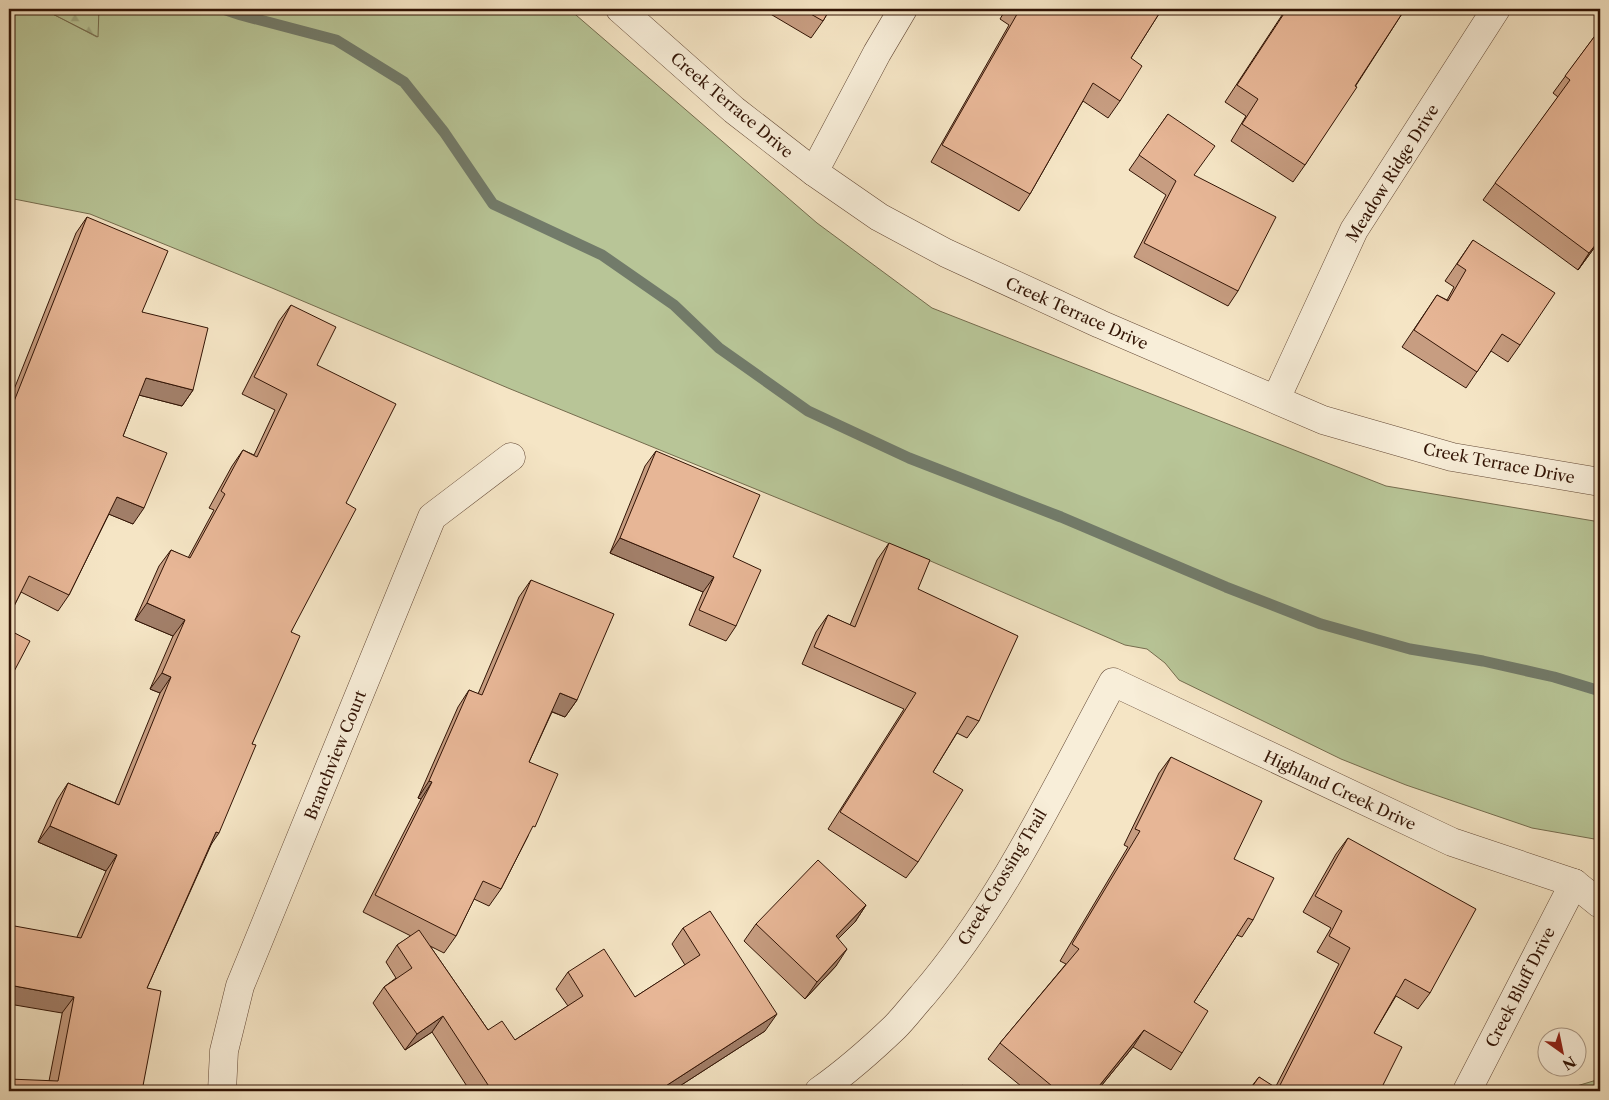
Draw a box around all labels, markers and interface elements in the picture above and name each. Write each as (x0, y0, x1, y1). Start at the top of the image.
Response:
street label: Creek Terrace Drive (667, 48, 797, 162)
street label: Meadow Ridge Drive (1341, 100, 1443, 246)
street label: Creek Terrace Drive (1003, 273, 1151, 353)
street label: Creek Terrace Drive (1422, 438, 1577, 488)
street label: Branchview Court (300, 687, 370, 823)
street label: Highland Creek Drive (1261, 746, 1419, 834)
street label: Creek Crossing Trail (953, 805, 1051, 949)
street label: Creek Bluff Drive (1481, 923, 1559, 1051)
north arrow (1536, 1028, 1586, 1078)
text: N (1559, 1052, 1579, 1074)

